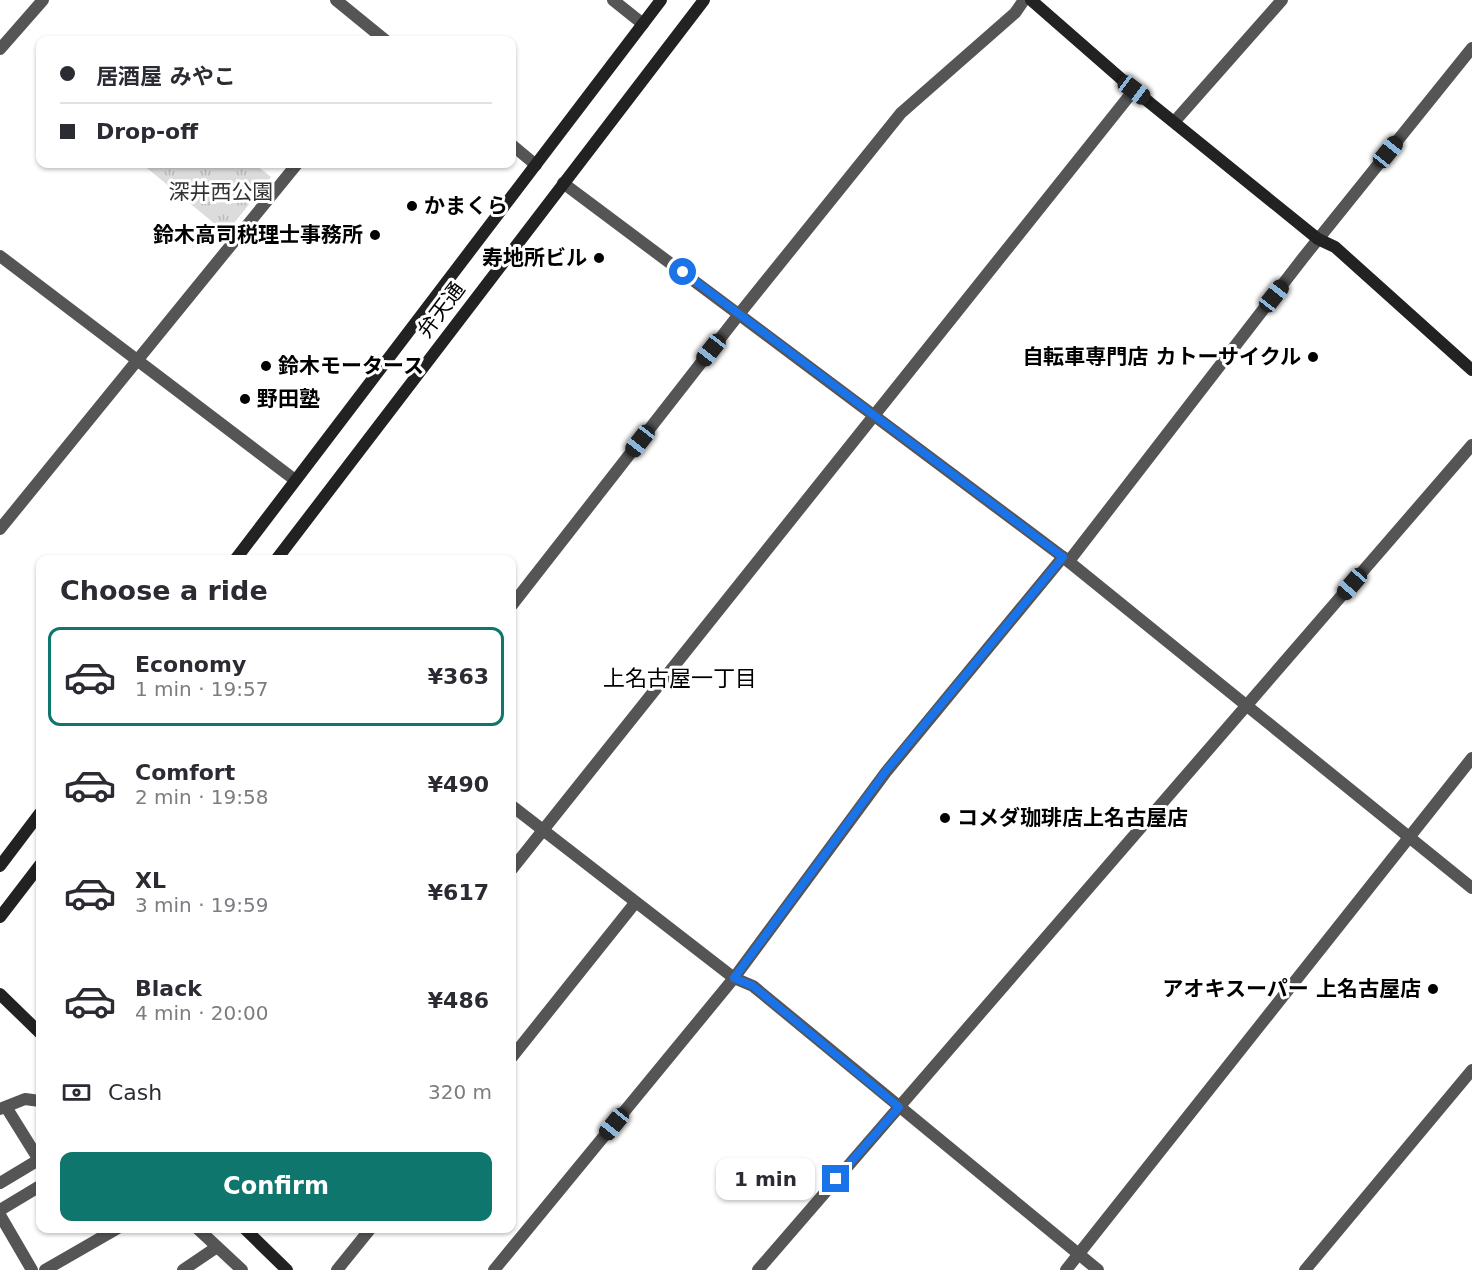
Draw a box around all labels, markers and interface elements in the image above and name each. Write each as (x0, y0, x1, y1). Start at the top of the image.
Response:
text: 居酒屋 みやこ (96, 64, 236, 89)
car (1114, 72, 1154, 108)
text: Drop-off (96, 119, 198, 144)
car (1370, 132, 1406, 172)
park label: 深井西公園 (169, 180, 274, 204)
place label: かまくら (424, 194, 508, 218)
marker: かまくら (405, 199, 419, 213)
place label: 鈴木高司税理士事務所 (153, 223, 363, 247)
marker: 鈴木高司税理士事務所 (368, 228, 382, 242)
place label: 寿地所ビル (482, 246, 587, 270)
marker: 寿地所ビル (592, 251, 606, 265)
route start (669, 258, 696, 285)
car (1256, 276, 1292, 316)
street label: 弁天通 (412, 278, 470, 342)
car (693, 330, 729, 370)
place label: 自転車専門店 カトーサイクル (1022, 345, 1301, 369)
marker: 自転車専門店 カトーサイクル (1306, 350, 1320, 364)
place label: 鈴木モータース (278, 354, 424, 378)
marker: 鈴木モータース (259, 359, 273, 373)
place label: 野田塾 (257, 387, 320, 411)
marker: 野田塾 (238, 392, 252, 406)
car (622, 421, 658, 461)
car (1333, 565, 1371, 603)
text: Choose a ride (60, 575, 268, 606)
icon: car (63, 650, 117, 704)
text: Economy (135, 652, 246, 677)
text: ¥363 (428, 664, 489, 689)
district label: 上名古屋一丁目 (603, 666, 757, 691)
text: 1 min · 19:57 (135, 677, 269, 701)
icon: car (63, 758, 117, 812)
text: Comfort (135, 760, 235, 785)
text: ¥490 (428, 772, 489, 797)
text: 2 min · 19:58 (135, 785, 269, 809)
place label: コメダ珈琲店上名古屋店 (957, 806, 1188, 830)
marker: コメダ珈琲店上名古屋店 (938, 811, 952, 825)
icon: car (63, 866, 117, 920)
text: XL (135, 868, 166, 893)
text: ¥617 (428, 880, 489, 905)
text: 3 min · 19:59 (135, 893, 269, 917)
icon: car (63, 974, 117, 1028)
text: Black (135, 976, 202, 1001)
place label: アオキスーパー 上名古屋店 (1163, 977, 1421, 1001)
marker: アオキスーパー 上名古屋店 (1426, 982, 1440, 996)
text: ¥486 (428, 988, 489, 1013)
text: 4 min · 20:00 (135, 1001, 269, 1025)
icon: cash (60, 1076, 93, 1109)
text: Cash (108, 1080, 162, 1105)
text: 320 m (428, 1080, 492, 1104)
car (596, 1104, 632, 1144)
button: Confirm (60, 1152, 492, 1221)
callout: 1 min (716, 1158, 815, 1200)
route end (822, 1165, 849, 1192)
text: 1 min (734, 1167, 797, 1191)

